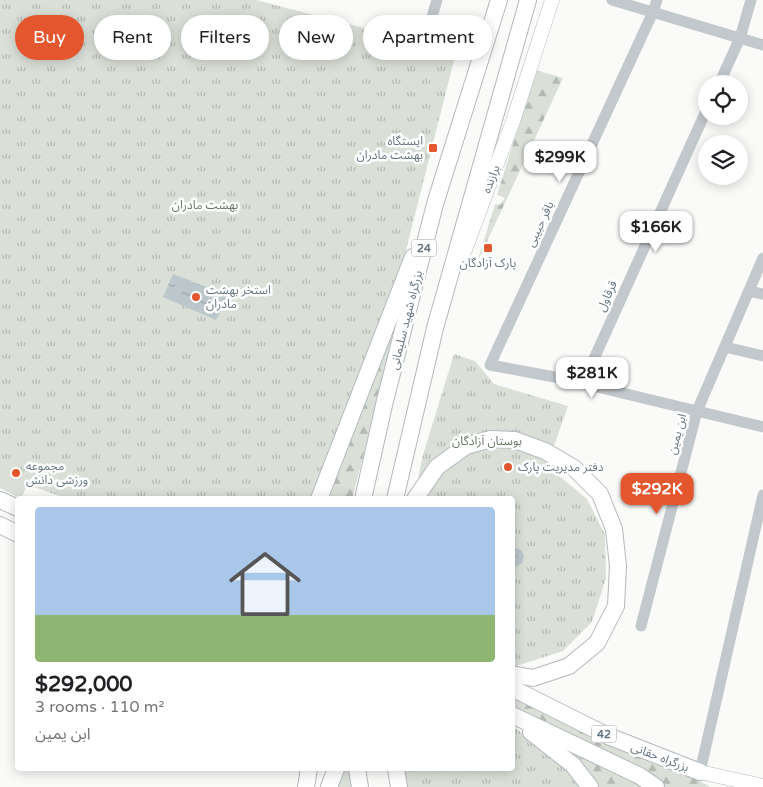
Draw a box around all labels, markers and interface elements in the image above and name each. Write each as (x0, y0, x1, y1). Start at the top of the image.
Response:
chip: Buy (15, 15, 84, 60)
chip: Rent (94, 15, 171, 60)
chip: Filters (181, 15, 269, 60)
chip: New (279, 15, 353, 60)
chip: Apartment (363, 15, 492, 60)
map controls (698, 75, 748, 185)
button: locate (698, 75, 748, 125)
place label: ایستگاه بهشت مادران (357, 134, 423, 162)
button: layers (698, 135, 748, 185)
pin: $299K (525, 140, 595, 183)
marker: ایستگاه بهشت مادران (427, 142, 439, 154)
text: $299K (535, 147, 585, 167)
street label: برازنده (479, 163, 503, 195)
park label: بهشت مادران (172, 198, 238, 212)
street label: باقر حبیبی (523, 199, 557, 249)
pin: $166K (621, 210, 691, 253)
text: $166K (631, 217, 681, 237)
road number: 24 (412, 240, 436, 256)
marker: پارک آزادگان (482, 242, 494, 254)
place label: پارک آزادگان (460, 256, 516, 271)
street label: بزرگراه شهید سلیمانی (387, 269, 425, 371)
street label: قرقاول (594, 278, 620, 314)
place label: استخر بهشت مادران (206, 283, 271, 311)
marker: استخر بهشت مادران (190, 291, 202, 303)
pin: $281K (557, 356, 627, 399)
text: $281K (567, 363, 617, 383)
street label: ابن یمین (665, 412, 689, 456)
park label: بوستان آزادگان (452, 434, 522, 448)
place label: مجموعه ورزشی دانش (26, 459, 88, 487)
place label: دفتر مدیریت پارک (518, 460, 604, 475)
marker: دفتر مدیریت پارک (502, 461, 514, 473)
marker: مجموعه ورزشی دانش (10, 467, 22, 479)
pin: $292K (622, 472, 692, 515)
text: $292K (632, 479, 682, 499)
icon: home (220, 539, 310, 629)
text: $292,000 (35, 672, 133, 697)
text: 3 rooms · 110 m² (35, 697, 164, 717)
text: ابن یمین (35, 724, 91, 744)
road number: 42 (592, 726, 616, 742)
street label: بزرگراه حقانی (629, 740, 691, 774)

